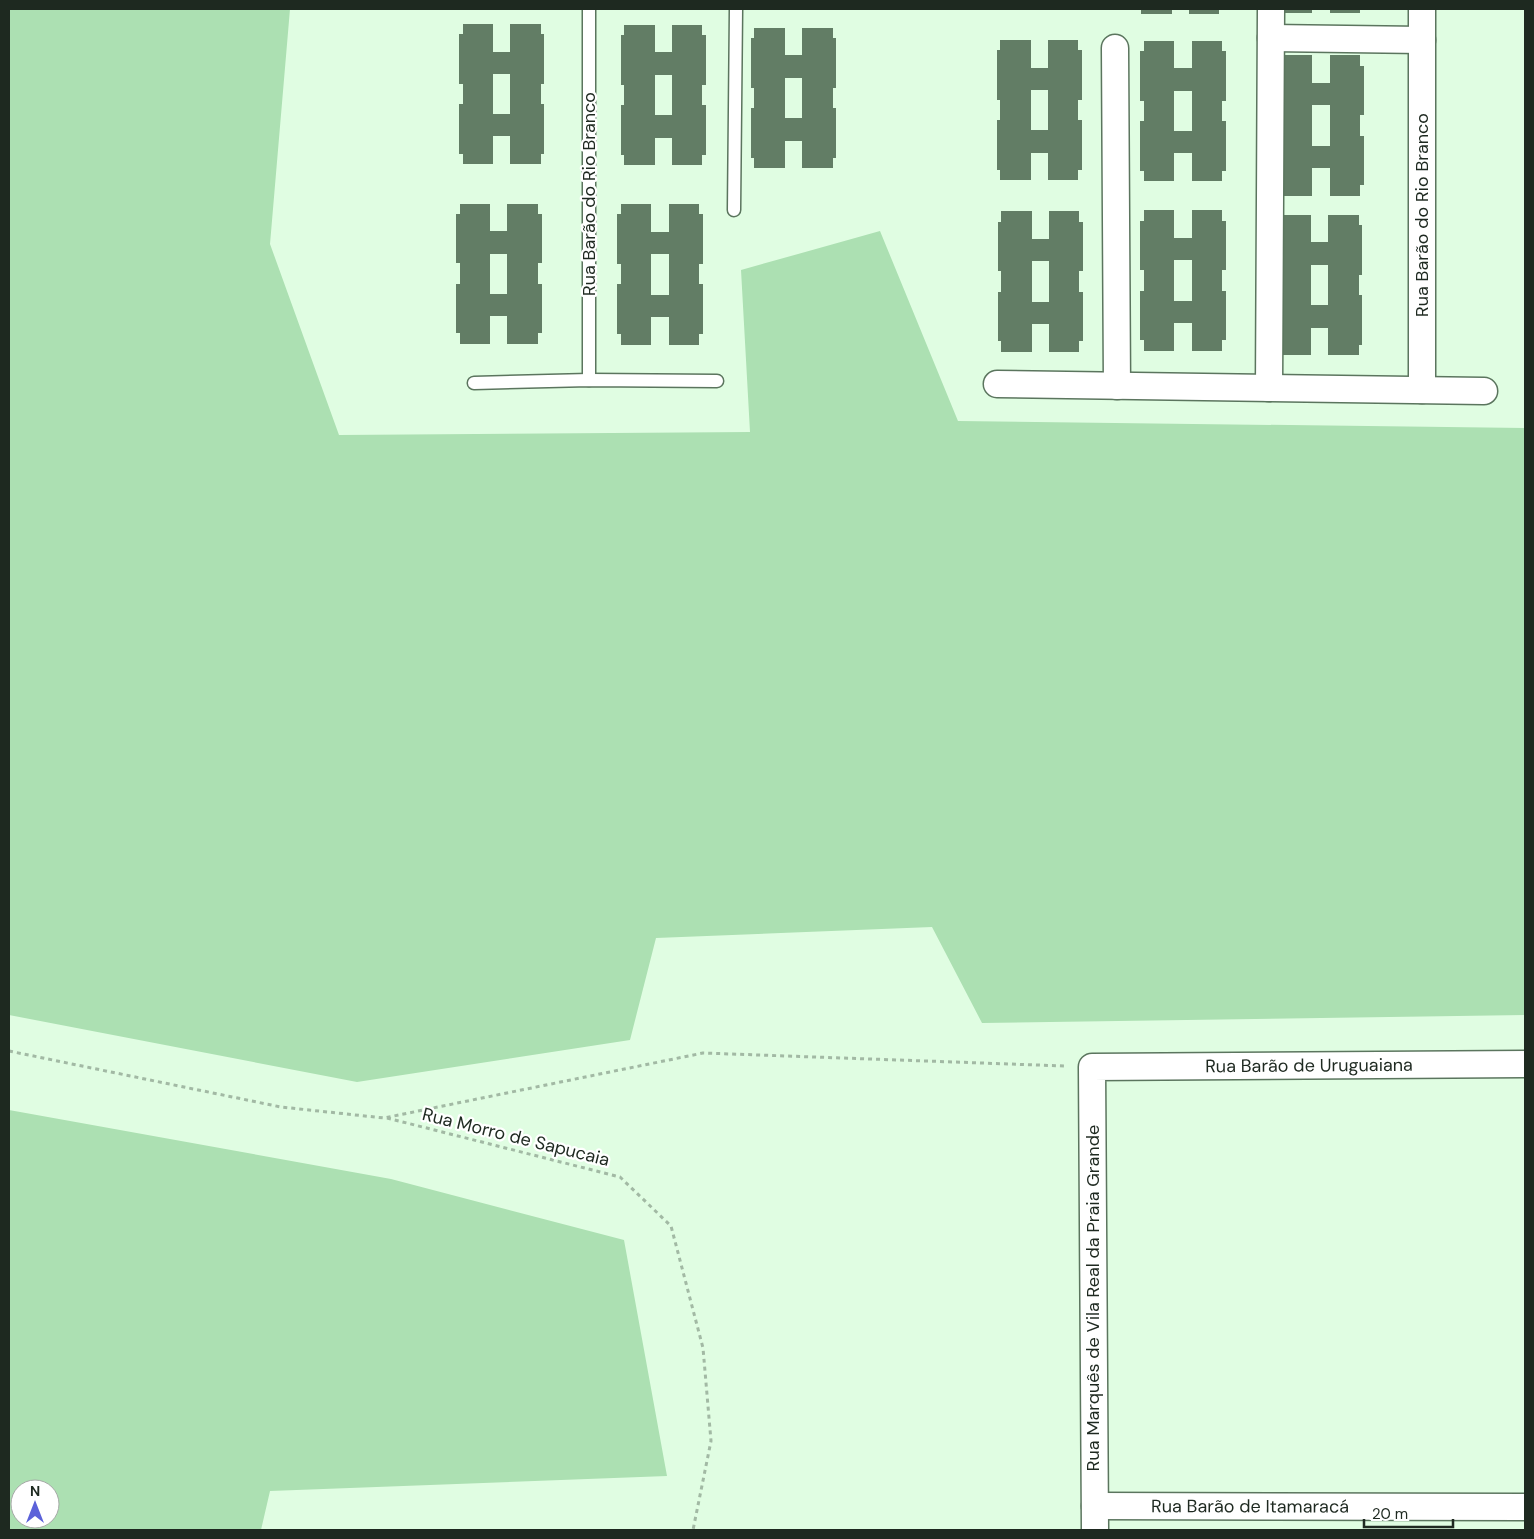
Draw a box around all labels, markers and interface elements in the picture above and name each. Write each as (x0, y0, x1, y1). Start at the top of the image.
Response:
street label: Rua Barão do Rio Branco (577, 92, 601, 296)
street label: Rua Barão do Rio Branco (1410, 113, 1434, 317)
street label: Rua Barão de Uruguaiana (1205, 1053, 1413, 1078)
street label: Rua Morro de Sapucaia (420, 1102, 612, 1172)
street label: Rua Marquês de Vila Real da Praia Grande (1081, 1125, 1105, 1471)
north arrow (10, 1479, 60, 1529)
text: N (30, 1482, 40, 1500)
street label: Rua Barão de Itamaracá (1151, 1494, 1349, 1519)
scale bar (1364, 1496, 1453, 1528)
text: 20 m (1372, 1504, 1408, 1524)

